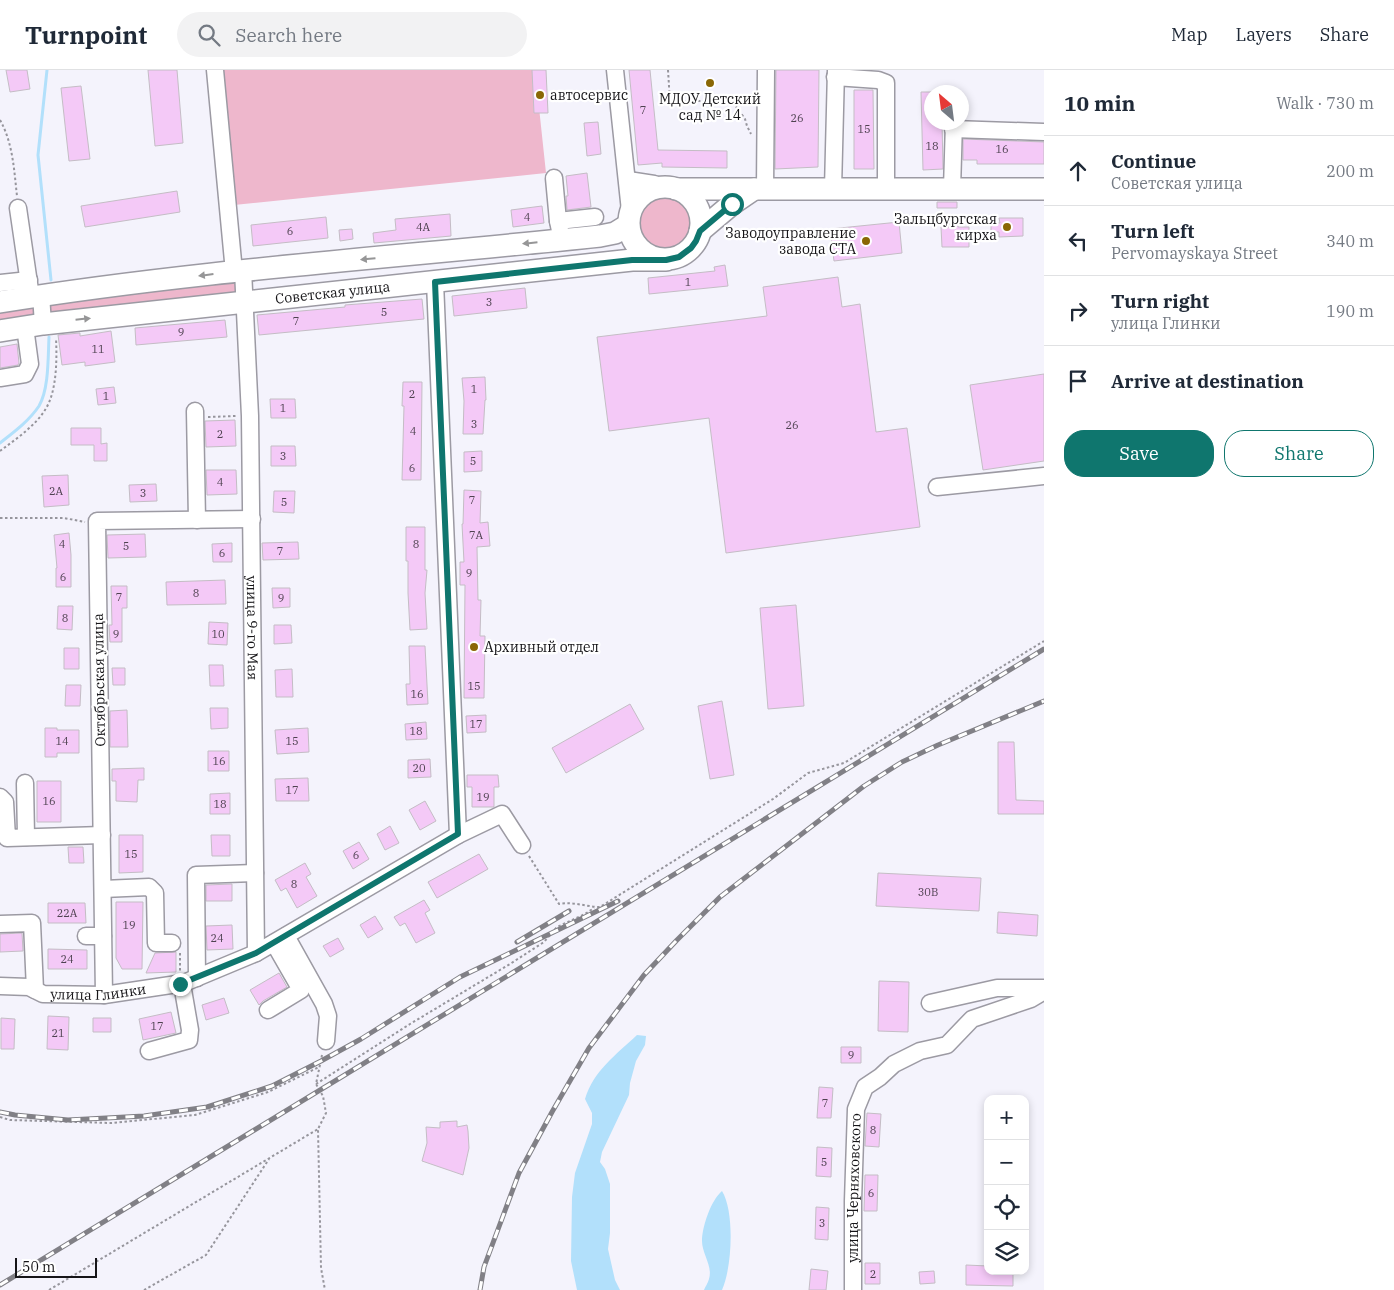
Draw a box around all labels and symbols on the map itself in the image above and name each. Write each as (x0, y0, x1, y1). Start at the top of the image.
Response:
marker: МДОУ Детский сад № 14 (704, 77, 716, 89)
north arrow (924, 85, 969, 130)
place label: автосервис (550, 86, 628, 104)
marker: автосервис (534, 89, 546, 101)
place label: МДОУ Детский сад № 14 (659, 90, 761, 124)
house number: 7 (640, 103, 646, 117)
house number: 26 (790, 111, 804, 125)
house number: 15 (857, 122, 871, 136)
house number: 18 (925, 139, 939, 153)
house number: 16 (995, 142, 1009, 156)
route start (721, 193, 744, 216)
house number: 4 (524, 210, 531, 224)
place label: Зальцбургская кирха (894, 210, 997, 244)
house number: 4А (416, 220, 431, 234)
marker: Зальцбургская кирха (1001, 221, 1013, 233)
house number: 6 (287, 224, 293, 238)
place label: Заводоуправление завода СТА (725, 224, 856, 258)
marker: Заводоуправление завода СТА (860, 235, 872, 247)
one-way arrow (521, 240, 537, 248)
one-way arrow (360, 255, 376, 263)
one-way arrow (198, 271, 214, 279)
house number: 1 (685, 275, 691, 289)
street label: Советская улица (274, 277, 391, 308)
house number: 3 (486, 295, 492, 309)
house number: 5 (381, 305, 387, 319)
house number: 7 (293, 314, 299, 328)
one-way arrow (75, 315, 91, 323)
house number: 9 (178, 325, 184, 339)
house number: 11 (91, 342, 105, 356)
house number: 1 (471, 382, 477, 396)
house number: 2 (409, 387, 415, 401)
house number: 1 (103, 389, 109, 403)
house number: 1 (280, 401, 286, 415)
house number: 3 (471, 417, 477, 431)
house number: 26 (785, 418, 799, 432)
house number: 4 (410, 424, 417, 438)
house number: 2 (217, 427, 223, 441)
house number: 3 (280, 449, 286, 463)
house number: 5 (470, 454, 476, 468)
house number: 6 (409, 461, 415, 475)
house number: 4 (217, 475, 224, 489)
house number: 2А (49, 484, 64, 498)
house number: 3 (140, 486, 146, 500)
house number: 7 (469, 493, 475, 507)
house number: 5 (281, 495, 287, 509)
house number: 7А (469, 528, 484, 542)
house number: 4 (59, 537, 66, 551)
house number: 8 (413, 537, 419, 551)
house number: 5 (123, 539, 129, 553)
house number: 7 (277, 544, 283, 558)
house number: 6 (219, 546, 225, 560)
house number: 9 (466, 566, 472, 580)
house number: 6 (60, 570, 66, 584)
street label: улица 9-го Мая (243, 575, 262, 680)
house number: 8 (193, 586, 199, 600)
house number: 7 (116, 590, 122, 604)
house number: 9 (278, 591, 284, 605)
house number: 8 (62, 611, 68, 625)
street label: Октябрьская улица (89, 613, 109, 747)
house number: 9 (113, 627, 119, 641)
house number: 10 (211, 627, 225, 641)
place label: Архивный отдел (484, 638, 599, 656)
marker: Архивный отдел (468, 641, 480, 653)
house number: 15 (467, 679, 481, 693)
house number: 16 (410, 687, 424, 701)
house number: 17 (469, 717, 483, 731)
house number: 18 (409, 724, 423, 738)
house number: 14 (55, 734, 69, 748)
house number: 15 (285, 734, 299, 748)
house number: 16 (212, 754, 226, 768)
house number: 20 (412, 761, 426, 775)
house number: 17 (285, 783, 299, 797)
house number: 19 (476, 790, 490, 804)
house number: 16 (42, 794, 56, 808)
house number: 18 (213, 797, 227, 811)
house number: 15 (124, 847, 138, 861)
house number: 6 (353, 848, 359, 862)
house number: 8 (291, 877, 297, 891)
house number: 30В (918, 885, 938, 899)
house number: 22А (57, 906, 78, 920)
house number: 19 (122, 918, 136, 932)
house number: 24 (210, 931, 224, 945)
house number: 24 (60, 952, 74, 966)
route end (169, 973, 192, 996)
street label: улица Глинки (50, 980, 147, 1004)
house number: 17 (150, 1019, 164, 1033)
house number: 21 (51, 1026, 65, 1040)
house number: 9 (848, 1048, 854, 1062)
house number: 7 (822, 1096, 828, 1110)
street label: улица Черняховского (844, 1113, 865, 1263)
house number: 8 (870, 1123, 876, 1137)
house number: 5 (821, 1155, 827, 1169)
house number: 6 (868, 1186, 874, 1200)
house number: 3 (819, 1216, 825, 1230)
scale bar (15, 1255, 98, 1278)
house number: 2 (870, 1267, 876, 1281)

